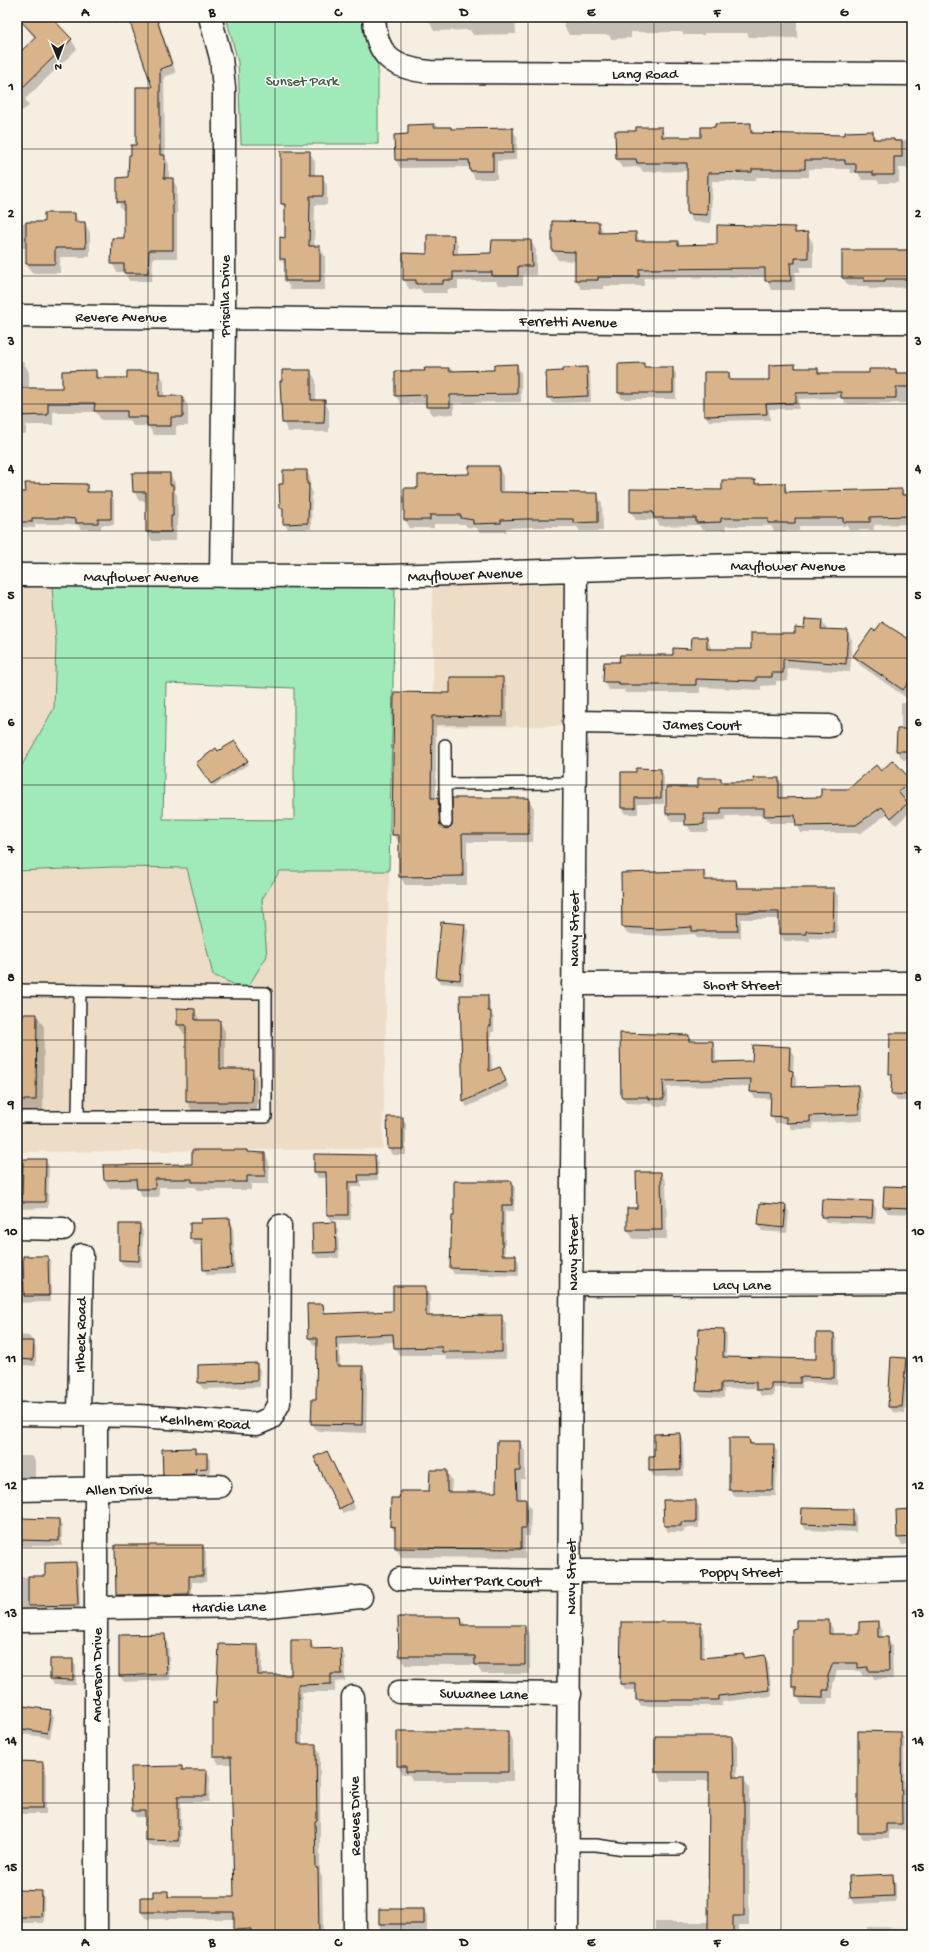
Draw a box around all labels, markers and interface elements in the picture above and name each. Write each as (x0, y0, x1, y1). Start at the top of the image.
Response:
text: A (80, 6, 90, 21)
text: B (208, 6, 217, 21)
text: C (333, 6, 343, 21)
text: D (459, 6, 469, 21)
text: E (587, 6, 596, 21)
text: F (713, 6, 722, 21)
text: G (840, 6, 849, 21)
north arrow (38, 38, 78, 78)
text: N (54, 60, 62, 72)
street label: Lang Road (612, 66, 679, 84)
park label: Sunset Park (266, 73, 340, 91)
text: 1 (7, 80, 14, 95)
text: 1 (914, 80, 921, 95)
text: 2 (8, 207, 15, 222)
text: 2 (915, 207, 922, 222)
street label: Priscilla Drive (217, 255, 235, 338)
street label: Revere Avenue (75, 309, 167, 327)
street label: Ferretti Avenue (518, 313, 617, 333)
text: 3 (7, 335, 15, 350)
text: 3 (914, 335, 922, 350)
text: 4 (7, 462, 15, 477)
text: 4 (914, 462, 922, 477)
street label: Mayflower Avenue (730, 558, 846, 576)
street label: Mayflower Avenue (407, 565, 523, 587)
street label: Mayflower Avenue (83, 569, 199, 587)
text: 5 (8, 589, 15, 604)
text: 5 (915, 589, 922, 604)
text: 6 (8, 716, 15, 731)
street label: James Court (663, 716, 743, 736)
text: 6 (915, 716, 922, 731)
text: 7 (7, 843, 16, 858)
text: 7 (914, 843, 923, 858)
street label: Navy Street (566, 889, 584, 967)
text: 8 (7, 971, 15, 986)
text: 8 (914, 971, 922, 986)
street label: Short Street (703, 977, 783, 995)
text: 9 (7, 1098, 15, 1113)
text: 9 (914, 1098, 922, 1113)
street label: Navy Street (565, 1213, 583, 1291)
text: 10 (4, 1225, 18, 1240)
text: 10 (911, 1225, 925, 1240)
street label: Lacy Lane (713, 1277, 772, 1295)
street label: Irlbeck Road (72, 1296, 92, 1373)
text: 11 (5, 1352, 16, 1367)
text: 11 (912, 1352, 923, 1367)
street label: Kehlhem Road (159, 1411, 252, 1435)
text: 12 (4, 1479, 17, 1494)
text: 12 (911, 1479, 924, 1494)
street label: Allen Drive (86, 1481, 153, 1501)
street label: Navy Street (563, 1537, 581, 1615)
street label: Poppy Street (699, 1564, 784, 1582)
street label: Winter Park Court (429, 1572, 543, 1592)
street label: Hardie Lane (192, 1598, 267, 1618)
text: 13 (4, 1607, 17, 1622)
text: 13 (911, 1607, 924, 1622)
street label: Anderson Drive (89, 1627, 107, 1722)
street label: Suwanee Lane (439, 1685, 529, 1705)
text: 14 (4, 1734, 18, 1749)
text: 14 (911, 1734, 925, 1749)
street label: Reeves Drive (346, 1776, 366, 1856)
text: 15 (4, 1861, 17, 1876)
text: 15 (911, 1861, 924, 1876)
text: A (80, 1936, 90, 1951)
text: B (208, 1936, 217, 1951)
text: C (333, 1936, 343, 1951)
text: D (459, 1936, 469, 1951)
text: E (587, 1936, 596, 1951)
text: F (713, 1936, 722, 1951)
text: G (840, 1936, 849, 1951)

